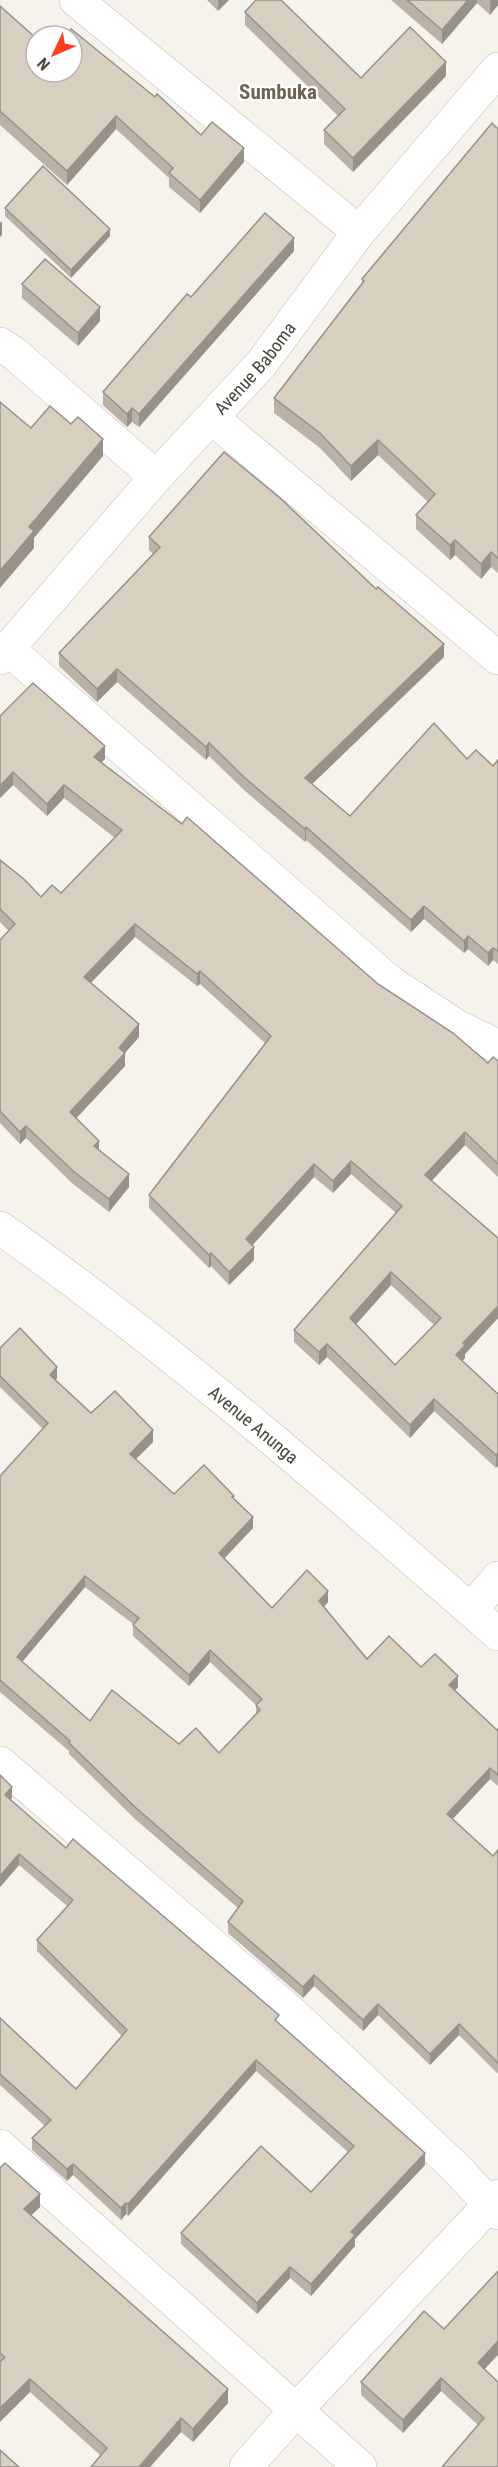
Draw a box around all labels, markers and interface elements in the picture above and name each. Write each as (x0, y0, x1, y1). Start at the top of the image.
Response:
north arrow (24, 24, 84, 84)
text: N (33, 54, 54, 74)
district label: Sumbuka (239, 80, 317, 104)
street label: Avenue Baboma (209, 318, 299, 418)
street label: Avenue Anunga (205, 1381, 303, 1467)

